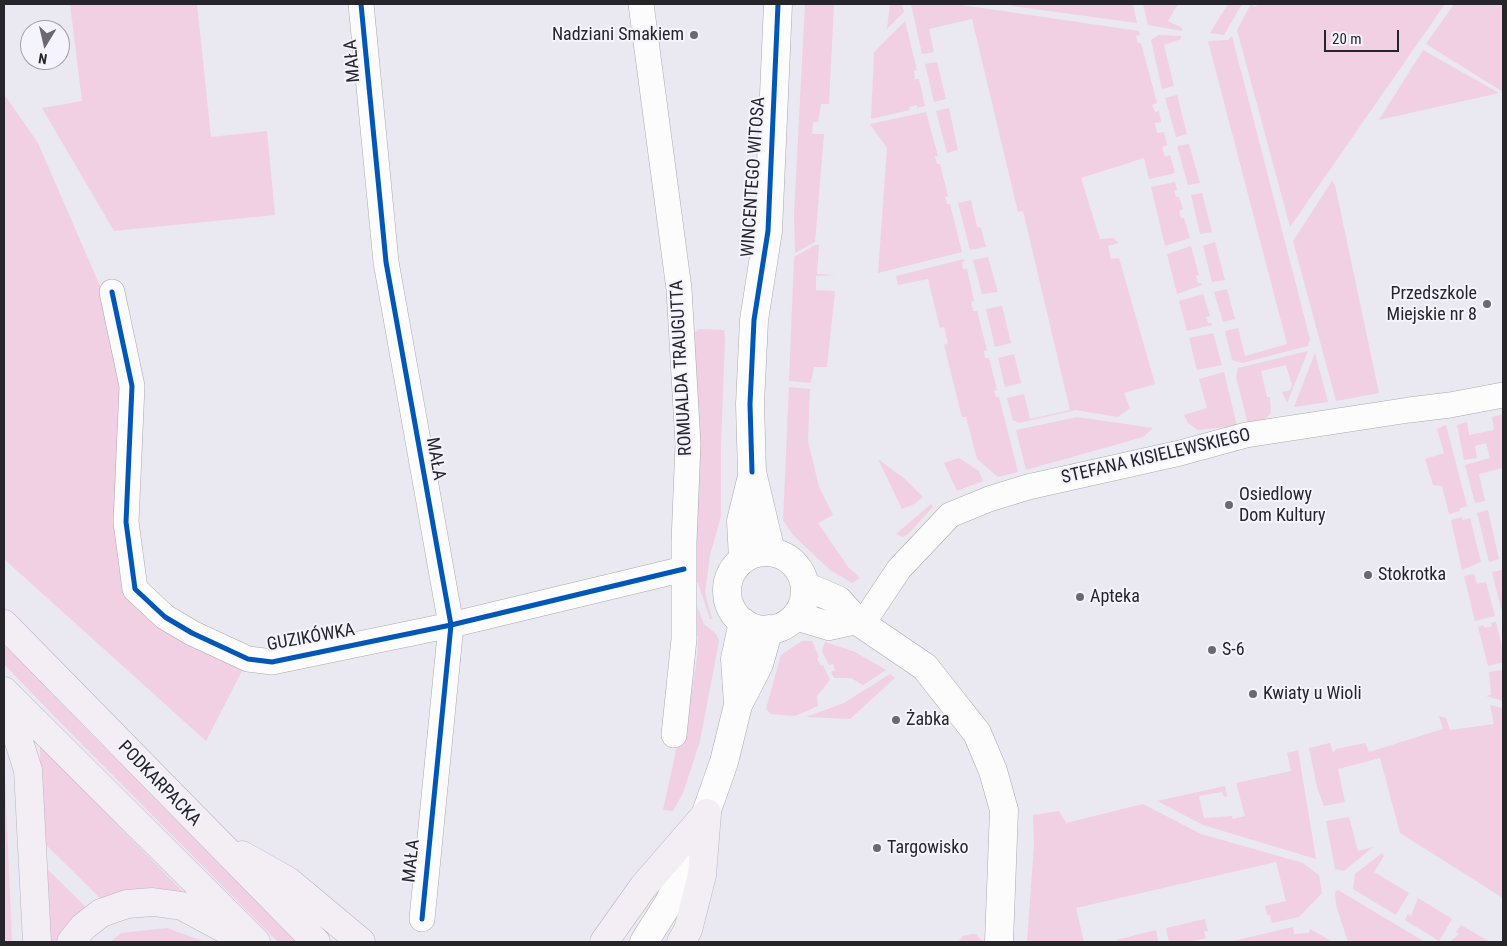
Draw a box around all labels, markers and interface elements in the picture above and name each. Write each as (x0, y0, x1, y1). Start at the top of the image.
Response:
north arrow (20, 20, 70, 70)
scale bar (1327, 20, 1402, 52)
place label: Nadziani Smakiem (552, 24, 684, 46)
marker: Nadziani Smakiem (688, 29, 700, 41)
text: 20 m (1332, 30, 1362, 48)
street label: MAŁA (340, 39, 366, 83)
text: N (37, 50, 48, 67)
street label: WINCENTEGO WITOSA (738, 96, 770, 258)
street label: ROMUALDA TRAUGUTTA (667, 280, 697, 456)
place label: Przedszkole Miejskie nr 8 (1387, 283, 1477, 326)
marker: Przedszkole Miejskie nr 8 (1481, 298, 1493, 310)
street label: STEFANA KISIELEWSKIEGO (1059, 425, 1253, 489)
street label: MAŁA (421, 436, 449, 482)
place label: Osiedlowy Dom Kultury (1239, 484, 1326, 526)
marker: Osiedlowy Dom Kultury (1223, 499, 1235, 511)
place label: Stokrotka (1378, 564, 1446, 586)
marker: Stokrotka (1362, 569, 1374, 581)
place label: Apteka (1090, 586, 1140, 608)
marker: Apteka (1074, 591, 1086, 603)
street label: GUZIKÓWKA (265, 620, 357, 656)
place label: S-6 (1222, 639, 1245, 661)
marker: S-6 (1206, 644, 1218, 656)
place label: Kwiaty u Wioli (1263, 683, 1362, 705)
marker: Kwiaty u Wioli (1247, 688, 1259, 700)
place label: Żabka (906, 709, 950, 731)
marker: Żabka (890, 714, 902, 726)
street label: PODKARPACKA (113, 737, 205, 831)
place label: Targowisko (887, 837, 968, 859)
street label: MAŁA (399, 838, 425, 884)
marker: Targowisko (871, 842, 883, 854)

